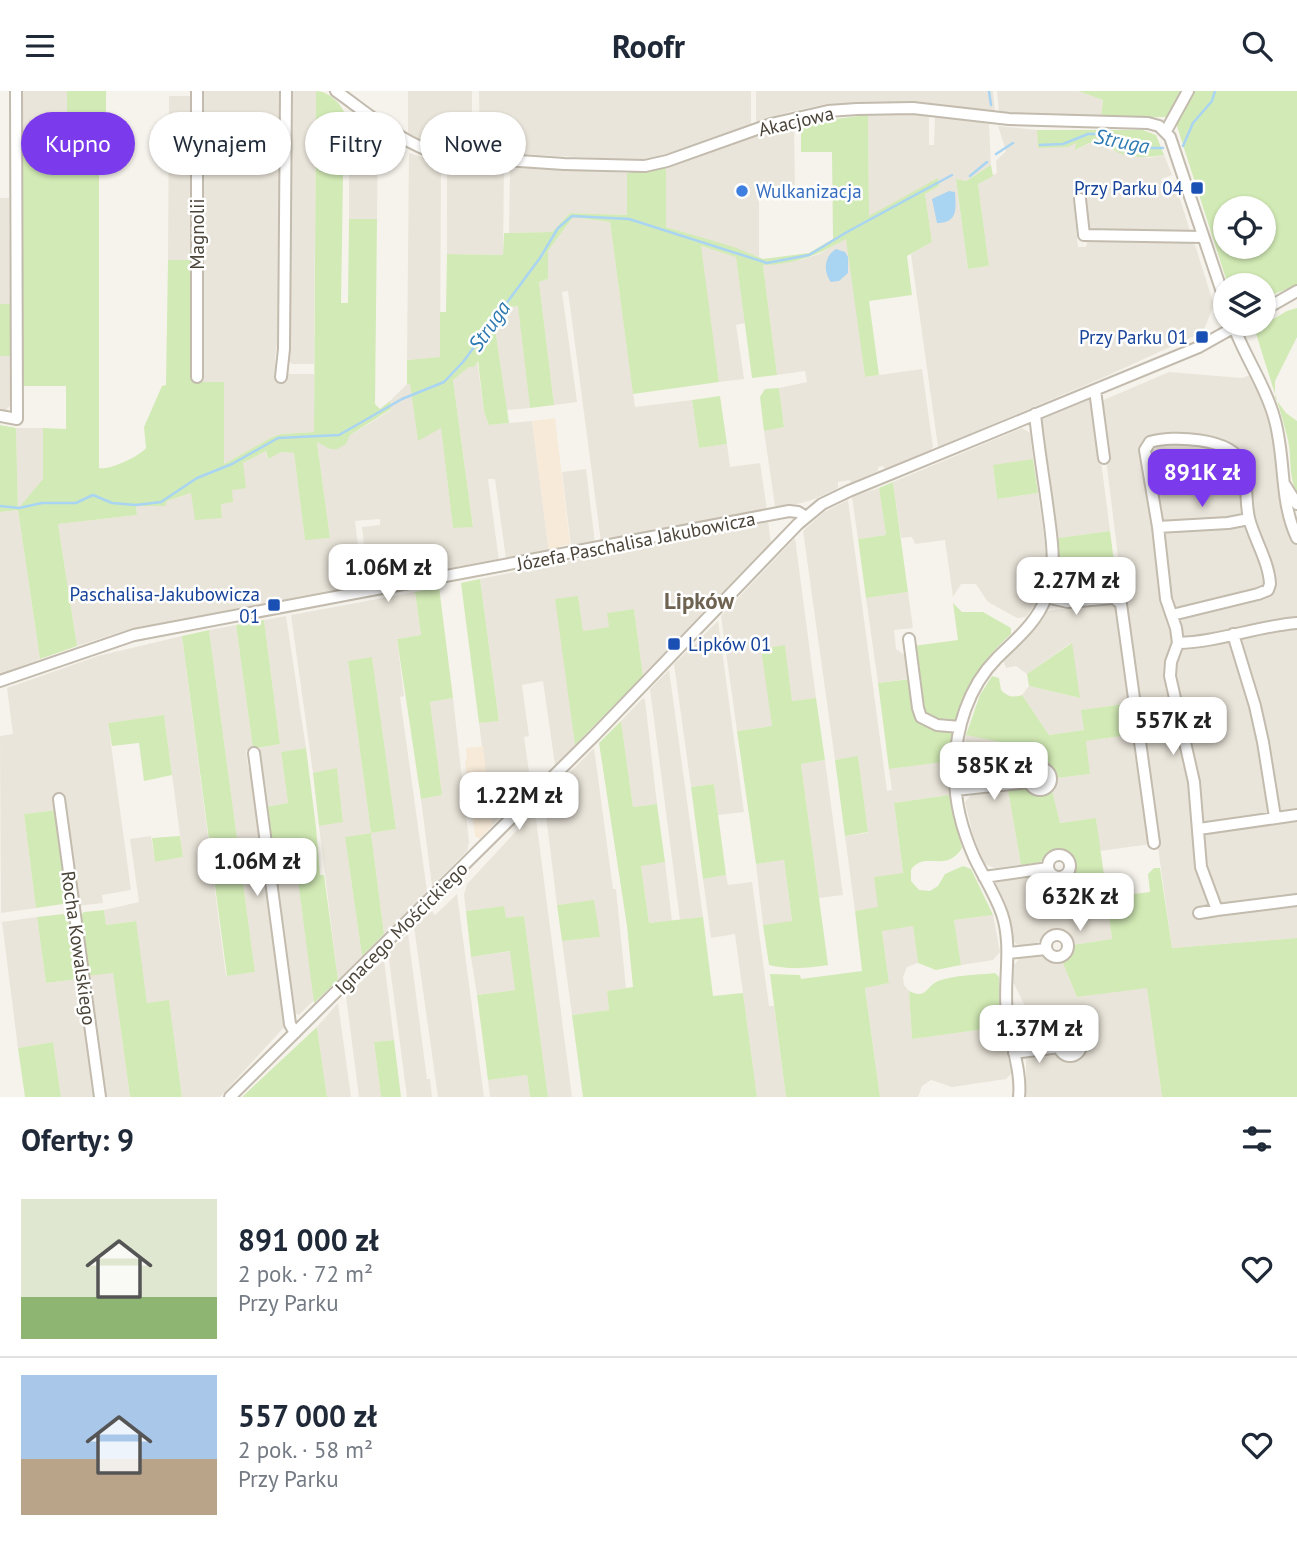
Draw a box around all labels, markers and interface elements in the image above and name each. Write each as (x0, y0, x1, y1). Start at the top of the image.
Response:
text: Roofr (612, 25, 685, 67)
icon: menu (21, 27, 59, 65)
icon: search (1238, 27, 1276, 65)
street label: Akacjowa (756, 101, 836, 141)
chip: Kupno (21, 112, 135, 175)
chip: Wynajem (149, 112, 291, 175)
chip: Filtry (305, 112, 406, 175)
chip: Nowe (420, 112, 526, 175)
water label: Struga (1092, 122, 1153, 160)
place label: Przy Parku 04 (1074, 176, 1183, 200)
place label: Wulkanizacja (756, 179, 862, 203)
marker: Przy Parku 04 (1189, 180, 1205, 196)
marker: Wulkanizacja (734, 183, 750, 199)
map controls (1213, 196, 1276, 336)
button: locate (1213, 196, 1276, 259)
street label: Magnolii (185, 199, 209, 269)
button: layers (1213, 273, 1276, 336)
water label: Struga (462, 295, 516, 357)
place label: Przy Parku 01 (1079, 325, 1188, 349)
marker: Przy Parku 01 (1194, 329, 1210, 345)
pin: 891K zł (1137, 449, 1267, 509)
text: 891K zł (1164, 457, 1240, 486)
street label: Józefa Paschalisa Jakubowicza (514, 506, 757, 576)
pin: 1.06M zł (316, 545, 460, 604)
text: 1.06M zł (345, 552, 431, 581)
pin: 2.27M zł (1004, 557, 1148, 617)
text: 2.27M zł (1033, 565, 1119, 594)
place label: Paschalisa-Jakubowicza 01 (70, 582, 260, 628)
district label: Lipków (664, 586, 734, 615)
marker: Paschalisa-Jakubowicza 01 (266, 597, 282, 613)
place label: Lipków 01 (688, 632, 771, 656)
marker: Lipków 01 (666, 636, 682, 652)
pin: 557K zł (1108, 697, 1238, 757)
text: 557K zł (1135, 705, 1211, 734)
pin: 585K zł (929, 743, 1059, 802)
text: 585K zł (956, 750, 1032, 779)
pin: 1.22M zł (447, 773, 591, 832)
text: 1.22M zł (476, 780, 562, 809)
pin: 1.06M zł (185, 839, 329, 898)
text: 1.06M zł (214, 846, 300, 875)
street label: Ignacego Mościckiego (330, 857, 472, 999)
street label: Rocha Kowalskiego (56, 869, 102, 1027)
pin: 632K zł (1015, 873, 1145, 933)
text: 632K zł (1042, 881, 1118, 910)
pin: 1.37M zł (967, 1005, 1111, 1065)
text: 1.37M zł (996, 1013, 1082, 1042)
text: Oferty: 9 (21, 1120, 134, 1159)
icon: filters (1238, 1120, 1276, 1158)
text: 891 000 zł (238, 1220, 379, 1259)
icon: home (77, 1227, 161, 1311)
icon: heart (1238, 1250, 1276, 1288)
text: 2 pok. · 72 m² (238, 1259, 373, 1288)
text: Przy Parku (238, 1288, 339, 1317)
text: 557 000 zł (238, 1396, 377, 1435)
icon: home (77, 1403, 161, 1487)
icon: heart (1238, 1426, 1276, 1464)
text: 2 pok. · 58 m² (238, 1435, 373, 1464)
text: Przy Parku (238, 1464, 339, 1493)

